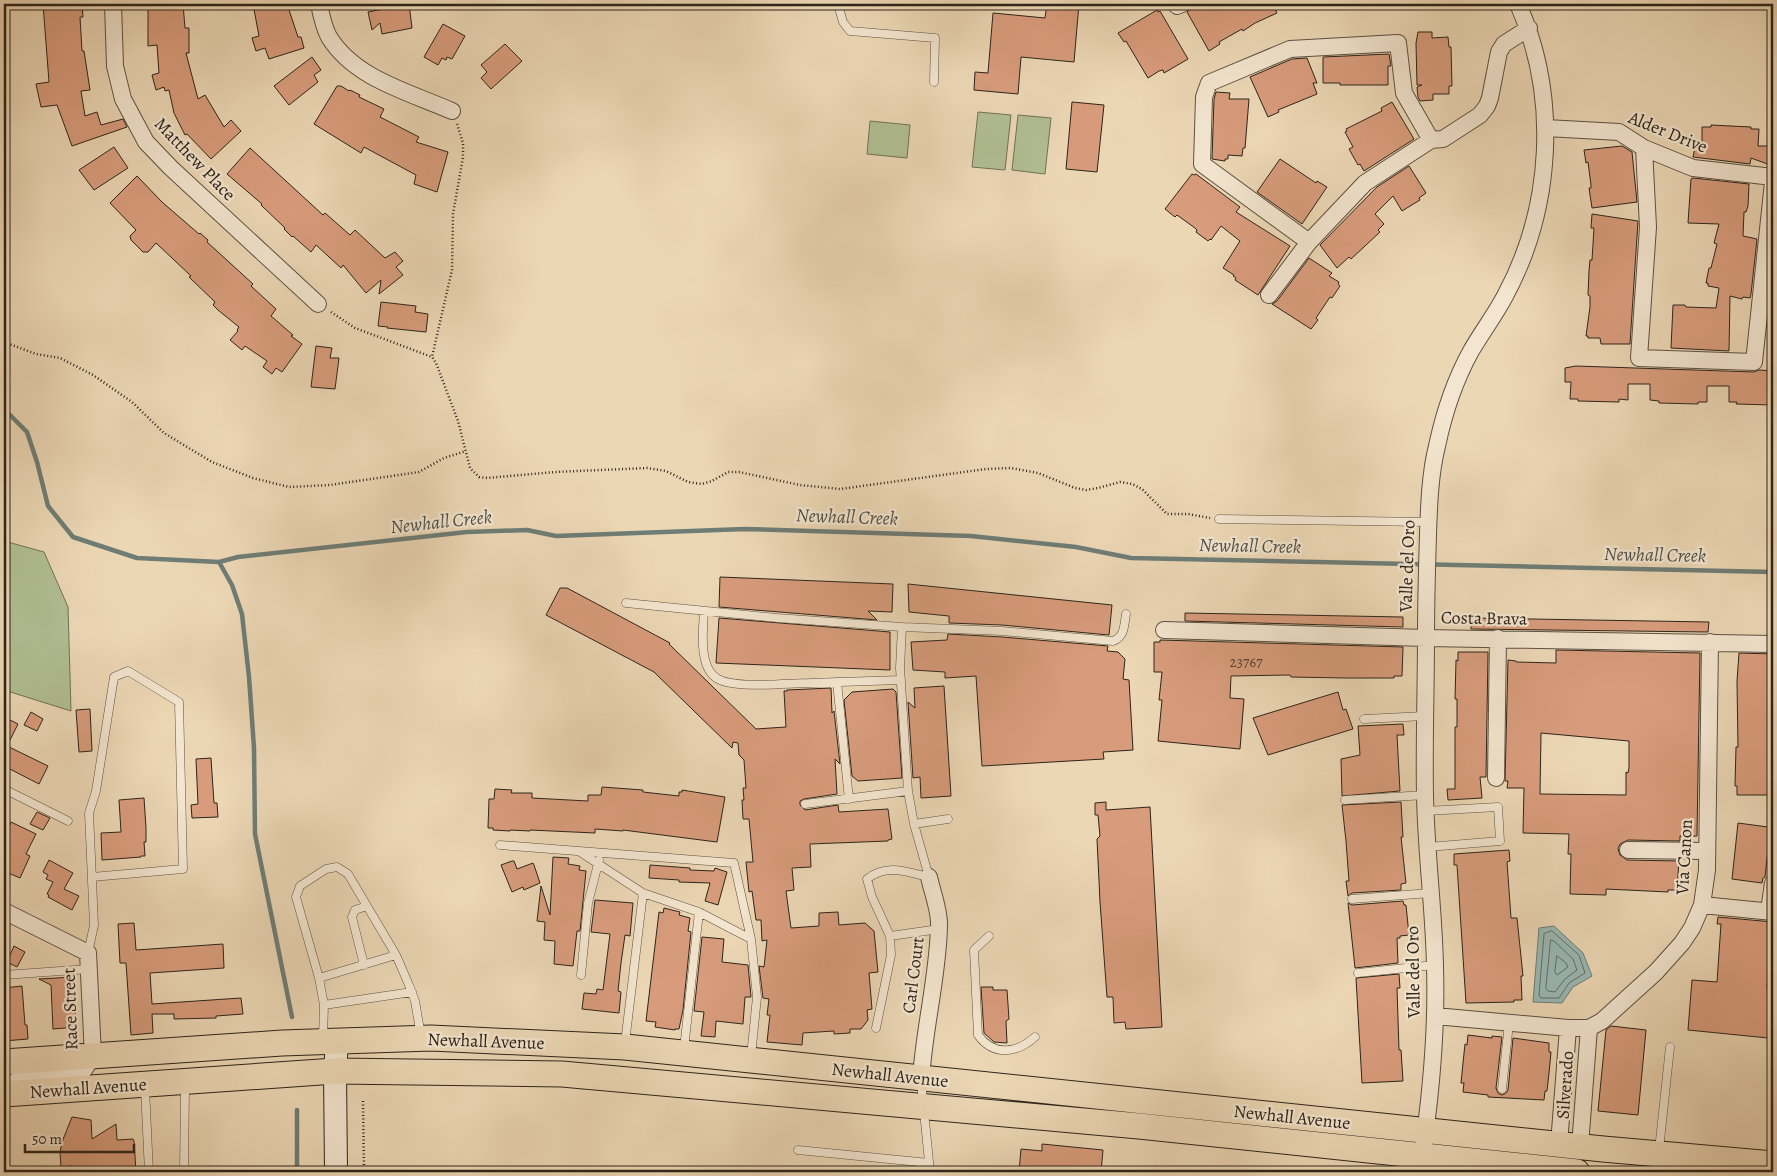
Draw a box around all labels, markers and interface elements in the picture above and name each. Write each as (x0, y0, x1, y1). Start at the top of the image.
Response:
street label: Alder Drive (1624, 105, 1711, 159)
street label: Matthew Place (149, 112, 241, 206)
water label: Newhall Creek (796, 502, 898, 532)
water label: Newhall Creek (389, 504, 493, 540)
street label: Valle del Oro (1393, 519, 1421, 613)
water label: Newhall Creek (1199, 532, 1301, 560)
water label: Newhall Creek (1604, 541, 1706, 569)
street label: Costa Brava (1441, 605, 1528, 631)
house number: 23767 (1230, 652, 1263, 672)
street label: Via Canon (1670, 818, 1698, 896)
street label: Valle del Oro (1400, 926, 1426, 1019)
street label: Carl Court (896, 935, 930, 1015)
street label: Race Street (57, 967, 83, 1051)
street label: Newhall Avenue (427, 1027, 545, 1055)
street label: Silverado (1551, 1050, 1579, 1120)
street label: Newhall Avenue (830, 1057, 950, 1093)
street label: Newhall Avenue (29, 1072, 147, 1104)
street label: Newhall Avenue (1232, 1099, 1352, 1135)
scale bar (25, 1121, 134, 1153)
text: 50 m (32, 1129, 62, 1149)

